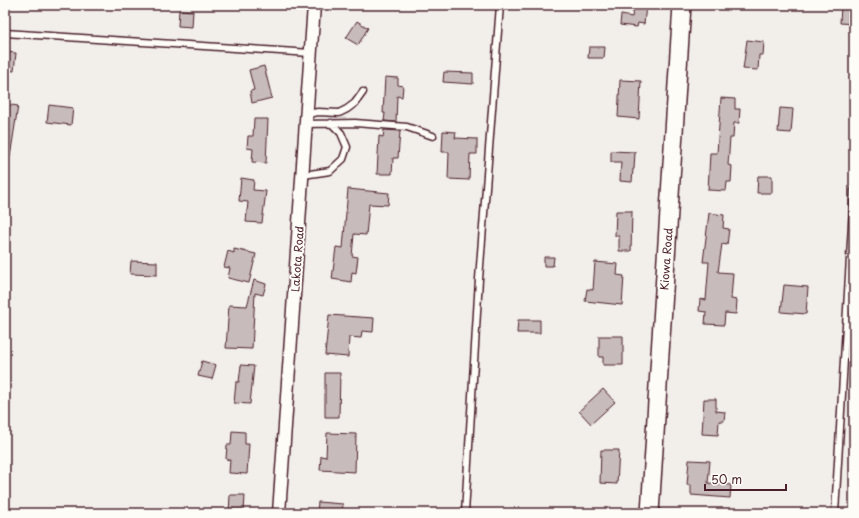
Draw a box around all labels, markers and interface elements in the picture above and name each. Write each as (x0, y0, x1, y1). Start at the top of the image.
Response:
street label: Lakota Road (286, 225, 308, 293)
street label: Kiowa Road (655, 227, 677, 291)
scale bar (705, 466, 786, 492)
text: 50 m (711, 470, 742, 488)

